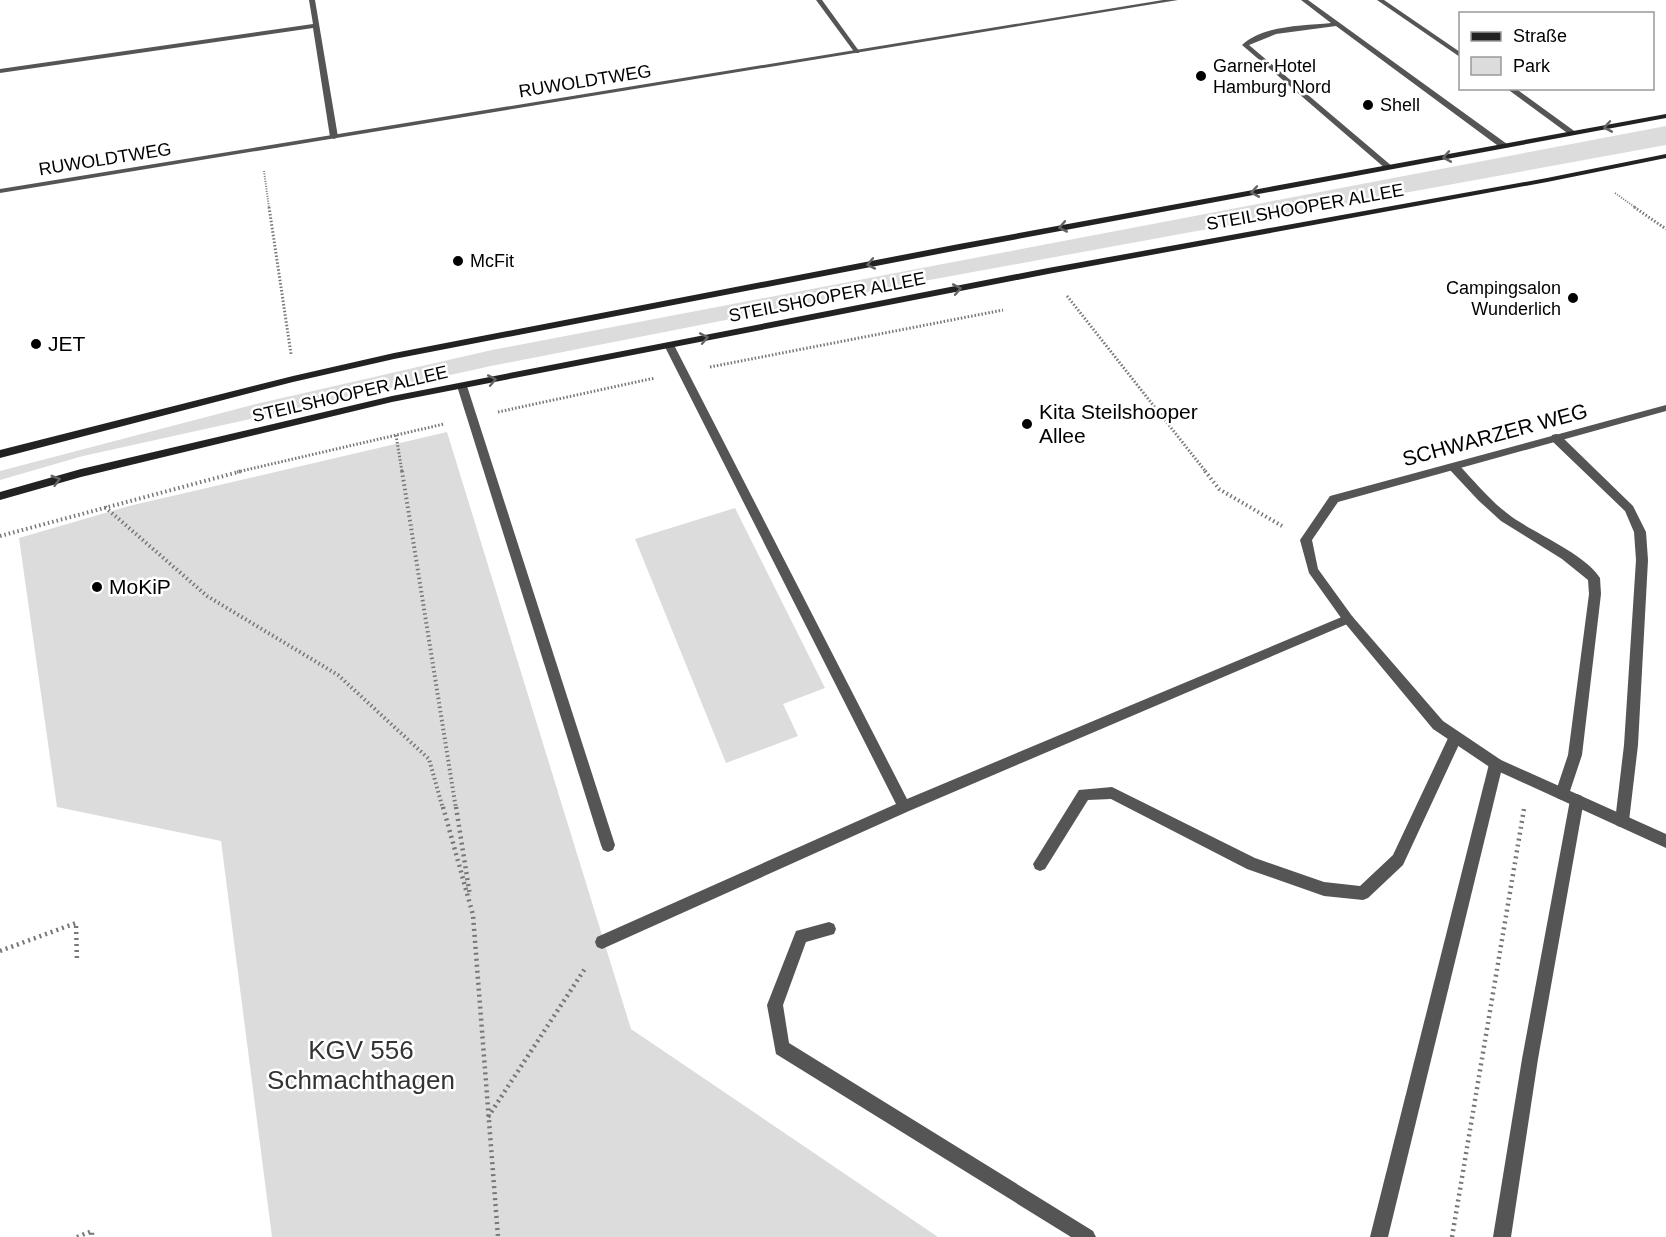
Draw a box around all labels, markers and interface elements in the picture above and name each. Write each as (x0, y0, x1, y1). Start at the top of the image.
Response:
legend (1459, 12, 1654, 90)
text: Straße (1513, 26, 1567, 46)
place label: Garner Hotel Hamburg Nord (1213, 56, 1331, 97)
text: Park (1513, 56, 1551, 76)
street label: RUWOLDTWEG (517, 61, 653, 101)
marker: Garner Hotel Hamburg Nord (1194, 69, 1208, 83)
place label: Shell (1380, 95, 1420, 115)
marker: Shell (1361, 98, 1375, 112)
one-way arrow (1604, 120, 1613, 132)
street label: RUWOLDTWEG (37, 139, 173, 179)
one-way arrow (1442, 150, 1451, 162)
street label: STEILSHOOPER ALLEE (1205, 180, 1405, 234)
one-way arrow (1250, 185, 1260, 198)
one-way arrow (1058, 221, 1068, 233)
place label: McFit (470, 251, 514, 271)
marker: McFit (451, 254, 465, 268)
one-way arrow (867, 257, 877, 270)
street label: STEILSHOOPER ALLEE (727, 268, 927, 326)
place label: Campingsalon Wunderlich (1446, 278, 1561, 319)
one-way arrow (952, 283, 962, 296)
marker: Campingsalon Wunderlich (1566, 291, 1580, 305)
place label: JET (48, 332, 86, 355)
one-way arrow (699, 332, 709, 345)
marker: JET (29, 337, 43, 351)
street label: STEILSHOOPER ALLEE (250, 362, 450, 426)
one-way arrow (487, 374, 497, 387)
street label: SCHWARZER WEG (1400, 399, 1590, 470)
place label: Kita Steilshooper Allee (1039, 400, 1198, 447)
marker: Kita Steilshooper Allee (1020, 417, 1034, 431)
one-way arrow (50, 475, 61, 487)
place label: MoKiP (109, 575, 171, 598)
marker: MoKiP (90, 580, 104, 594)
park label: KGV 556 Schmachthagen (267, 1035, 455, 1095)

